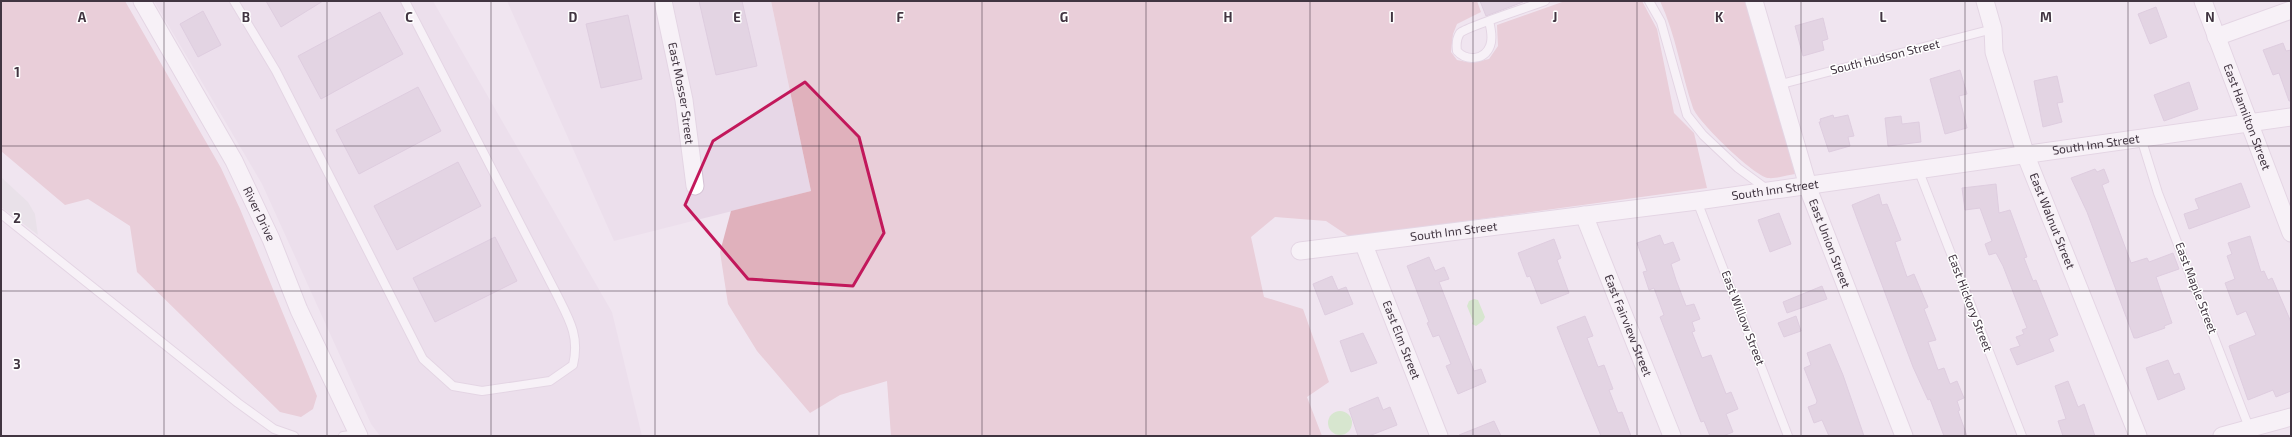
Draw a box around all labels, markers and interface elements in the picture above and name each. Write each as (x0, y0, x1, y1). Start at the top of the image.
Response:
text: A (78, 9, 87, 25)
text: B (242, 9, 250, 25)
text: C (405, 9, 413, 25)
text: D (569, 9, 578, 25)
text: E (733, 9, 741, 25)
text: F (896, 9, 904, 25)
text: G (1060, 9, 1068, 25)
text: H (1224, 9, 1233, 25)
text: I (1390, 9, 1394, 25)
text: J (1553, 9, 1557, 25)
text: K (1715, 9, 1724, 25)
text: L (1880, 9, 1887, 25)
text: M (2040, 9, 2052, 25)
text: N (2205, 9, 2215, 25)
street label: South Hudson Street (1829, 36, 1941, 76)
street label: East Mosser Street (666, 41, 698, 145)
street label: East Hamilton Street (2221, 61, 2275, 172)
text: 1 (14, 64, 20, 80)
street label: South Inn Street (2051, 130, 2141, 157)
street label: East Walnut Street (2027, 171, 2079, 271)
street label: South Inn Street (1730, 176, 1820, 202)
street label: River Drive (241, 184, 279, 243)
street label: East Union Street (1807, 196, 1854, 290)
text: 2 (13, 210, 21, 226)
street label: South Inn Street (1409, 218, 1499, 243)
street label: East Maple Street (2173, 240, 2221, 336)
street label: East Hickory Street (1946, 252, 1996, 354)
street label: East Willow Street (1719, 268, 1769, 367)
street label: East Fairview Street (1602, 272, 1656, 379)
street label: East Elm Street (1380, 298, 1424, 381)
text: 3 (13, 356, 21, 372)

